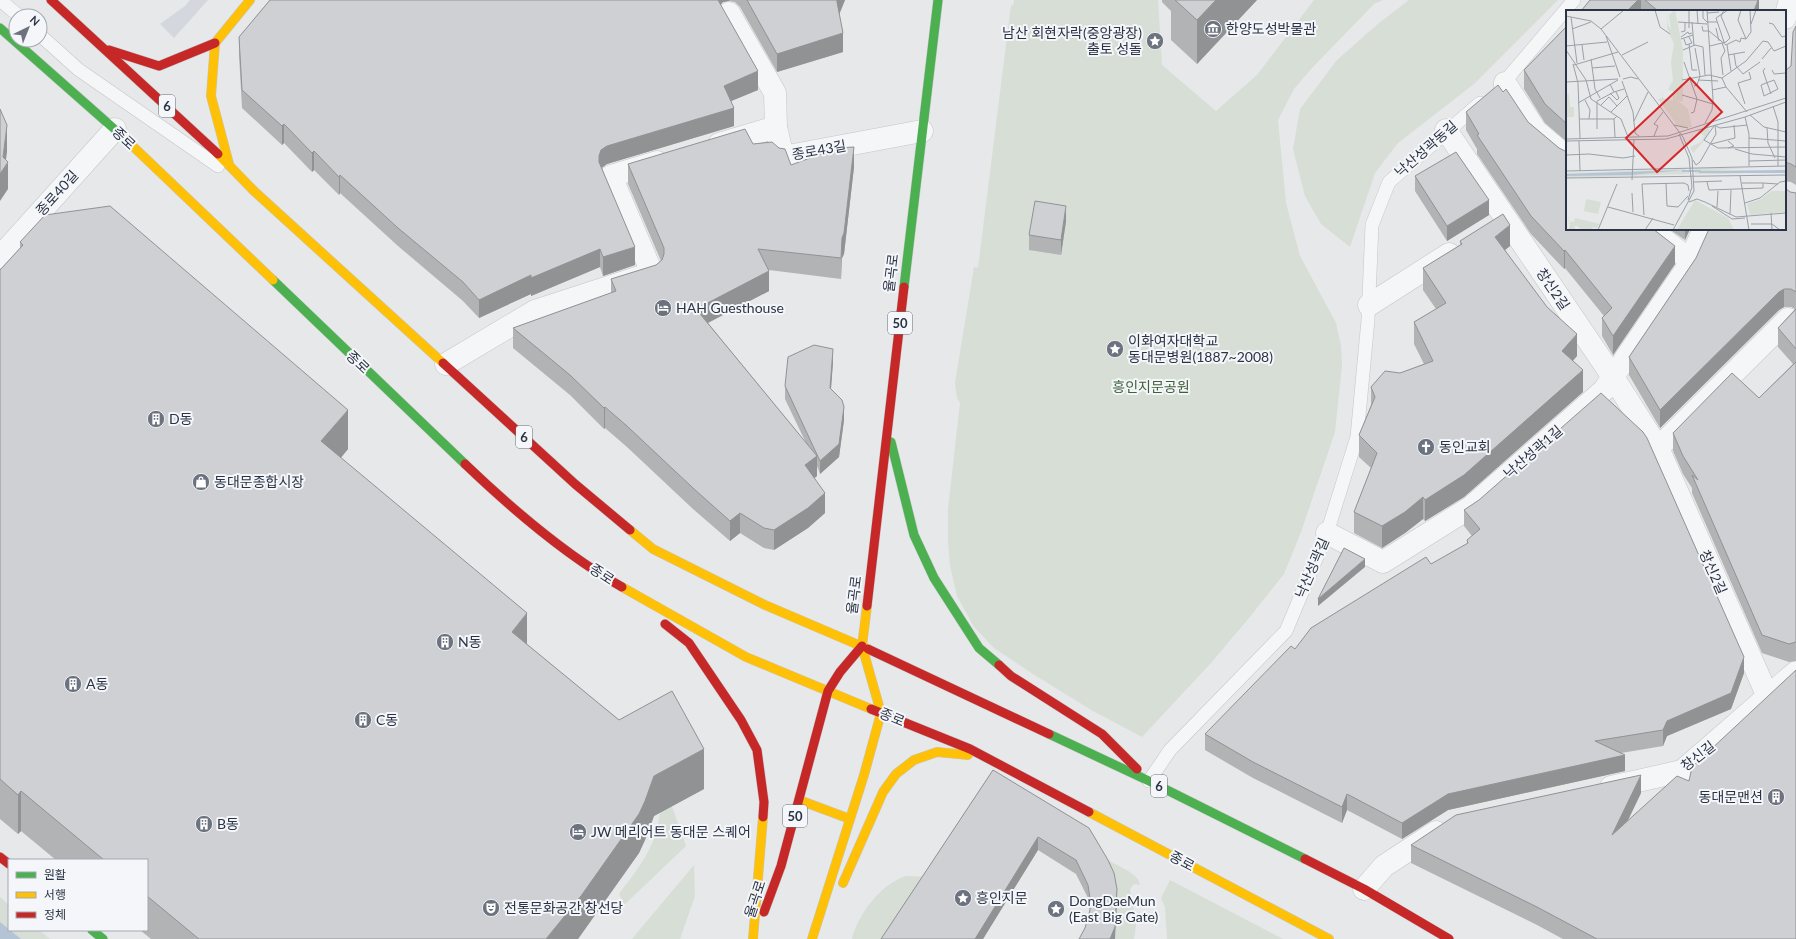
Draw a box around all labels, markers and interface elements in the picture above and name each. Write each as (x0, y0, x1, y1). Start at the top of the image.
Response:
north arrow (8, 8, 48, 48)
inset map (1566, 10, 1786, 230)
text: N (28, 13, 43, 28)
museum icon: 한양도성박물관 (1203, 19, 1223, 39)
place label: 한양도성박물관 (1226, 20, 1316, 37)
place label: 남산 회현자락(중앙광장) 출토 성돌 (1002, 24, 1142, 57)
place icon: 남산 회현자락(중앙광장) 출토 성돌 (1145, 31, 1165, 51)
road number: 6 (159, 95, 175, 117)
street label: 낙산성곽동길 (1391, 117, 1460, 180)
street label: 종로 (109, 123, 140, 153)
street label: 종로43길 (790, 136, 847, 163)
street label: 종로40길 (32, 167, 81, 219)
street label: 율곡로 (880, 253, 901, 293)
street label: 창신2길 (1533, 265, 1574, 313)
hotel icon: HAH Guesthouse (653, 298, 673, 318)
place label: HAH Guesthouse (676, 299, 784, 316)
road number: 50 (888, 312, 912, 334)
place label: 이화여자대학교 동대문병원(1887~2008) (1128, 332, 1273, 365)
place icon: 이화여자대학교 동대문병원(1887~2008) (1105, 339, 1125, 359)
street label: 종로 (343, 347, 374, 377)
park label: 흥인지문공원 (1112, 378, 1190, 395)
building icon: D동 (146, 409, 166, 429)
place label: D동 (169, 410, 193, 427)
street label: 낙산성곽1길 (1500, 421, 1566, 482)
road number: 6 (516, 426, 532, 448)
church icon: 동인교회 (1416, 437, 1436, 457)
place label: 동인교회 (1439, 438, 1491, 455)
shop icon: 동대문종합시장 (191, 472, 211, 492)
place label: 동대문종합시장 (214, 473, 304, 490)
street label: 낙산성곽길 (1291, 535, 1332, 601)
street label: 창신2길 (1696, 547, 1731, 597)
street label: 종로 (587, 559, 618, 588)
street label: 율곡로 (843, 575, 864, 615)
building icon: N동 (435, 632, 455, 652)
place label: N동 (458, 633, 482, 650)
building icon: A동 (63, 674, 83, 694)
place label: A동 (86, 675, 108, 692)
street label: 종로 (877, 704, 907, 729)
building icon: C동 (353, 710, 373, 730)
place label: C동 (376, 711, 398, 728)
street label: 창신길 (1677, 737, 1718, 774)
road number: 6 (1151, 775, 1167, 797)
building icon: 동대문맨션 (1766, 787, 1786, 807)
place label: 동대문맨션 (1699, 788, 1763, 805)
road number: 50 (783, 805, 807, 827)
building icon: B동 (194, 814, 214, 834)
place label: B동 (217, 815, 239, 832)
hotel icon: JW 메리어트 동대문 스퀘어 (568, 822, 588, 842)
place label: JW 메리어트 동대문 스퀘어 (591, 823, 751, 840)
street label: 종로 (1167, 847, 1198, 874)
legend (8, 859, 148, 931)
text: 원활 (44, 867, 66, 882)
street label: 율곡로 (740, 878, 769, 920)
text: 서행 (44, 887, 66, 902)
place icon: 흥인지문 (953, 888, 973, 908)
place label: 흥인지문 (976, 889, 1028, 906)
place label: DongDaeMun (East Big Gate) (1069, 892, 1159, 925)
theatre icon: 전통문화공간 창선당 (481, 898, 501, 918)
place label: 전통문화공간 창선당 (504, 899, 624, 916)
place icon: DongDaeMun (East Big Gate) (1046, 899, 1066, 919)
text: 정체 (44, 907, 66, 922)

